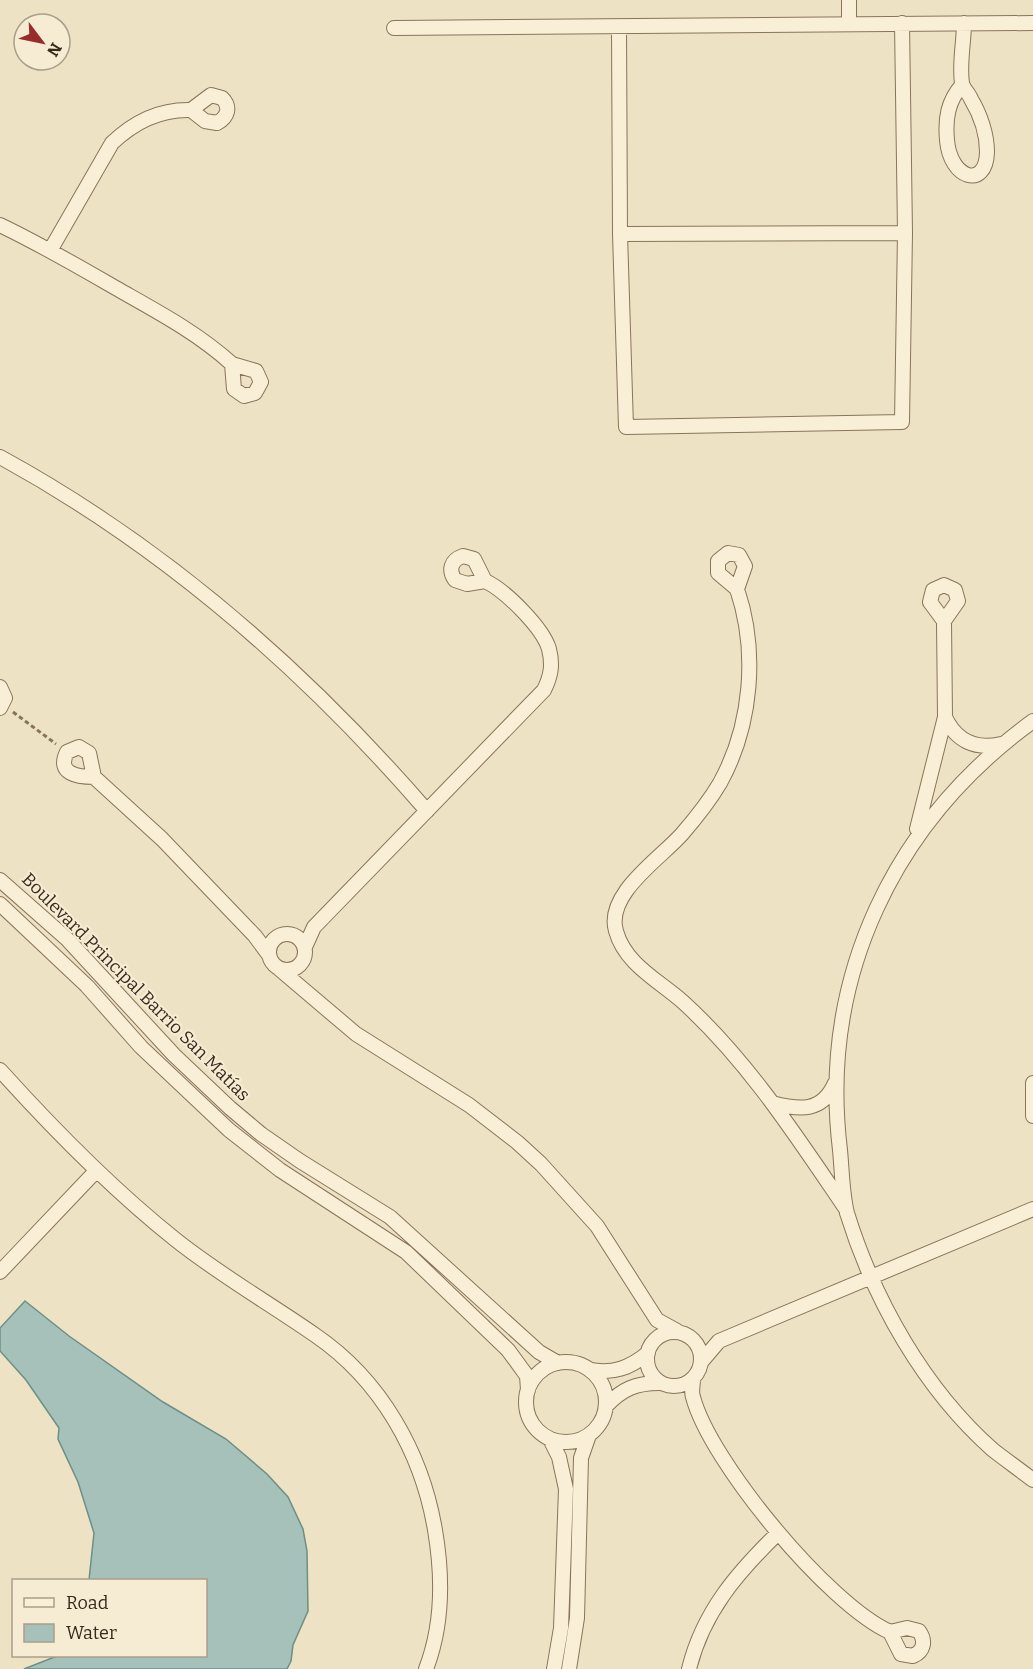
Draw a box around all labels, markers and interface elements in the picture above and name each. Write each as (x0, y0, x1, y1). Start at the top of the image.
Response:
north arrow (12, 12, 72, 72)
text: N (43, 39, 66, 60)
street label: Boulevard Principal Barrio San Matías (17, 868, 255, 1106)
legend (12, 1579, 207, 1657)
text: Road (66, 1592, 109, 1614)
text: Water (66, 1622, 117, 1644)

